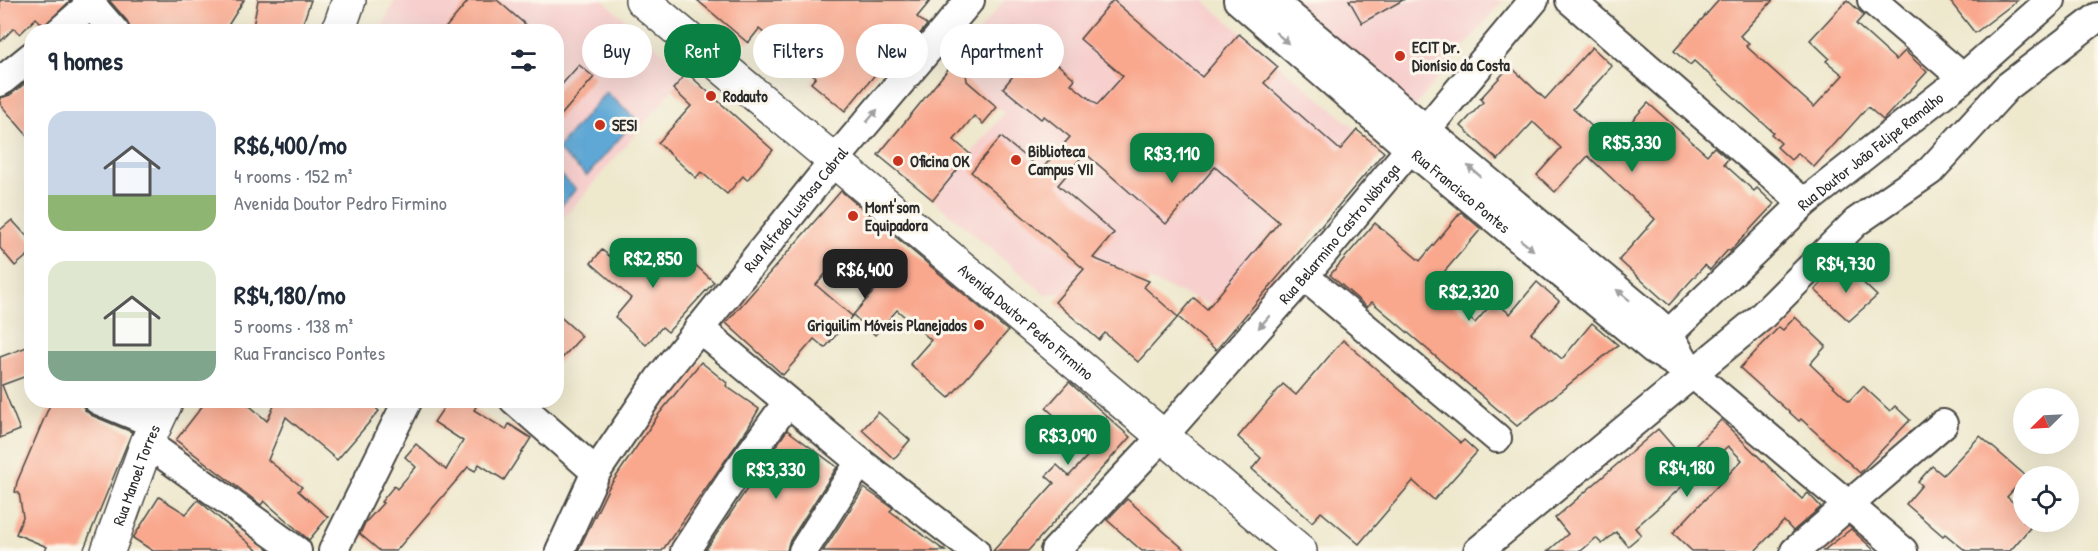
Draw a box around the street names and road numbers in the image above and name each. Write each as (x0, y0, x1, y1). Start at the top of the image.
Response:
street label: Rua Doutor João Felipe Ramalho (1792, 86, 1948, 215)
street label: Rua Alfredo Lustosa Cabral (738, 141, 853, 277)
street label: Rua Francisco Pontes (1408, 144, 1515, 238)
street label: Rua Belarmino Castro Nóbrega (1273, 159, 1404, 309)
street label: Avenida Doutor Pedro Firmino (954, 258, 1099, 385)
street label: Rua Manoel Torres (107, 421, 165, 529)

